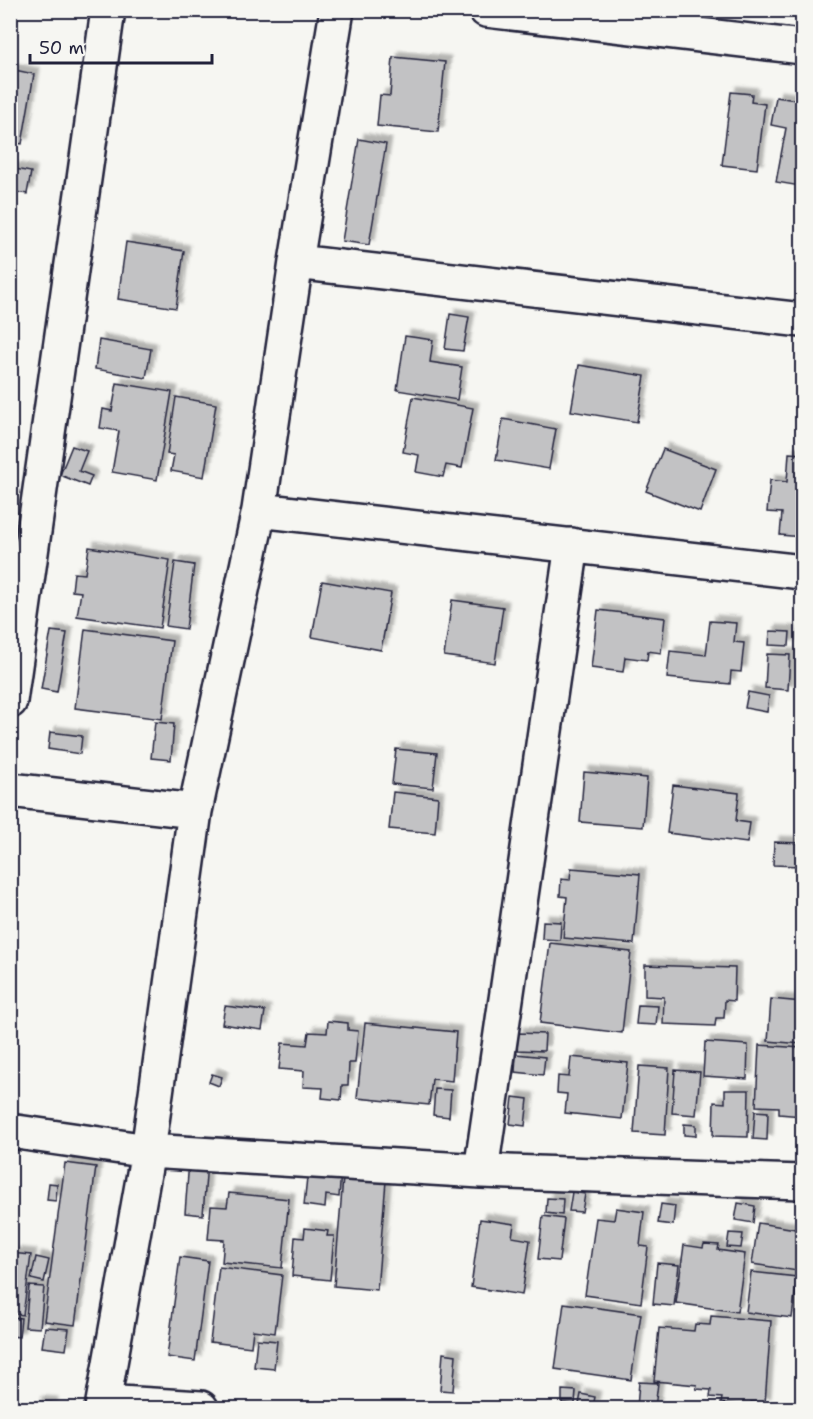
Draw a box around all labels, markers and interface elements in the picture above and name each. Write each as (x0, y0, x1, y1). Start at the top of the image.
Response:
scale bar (30, 27, 212, 65)
text: 50 m (39, 36, 84, 60)

